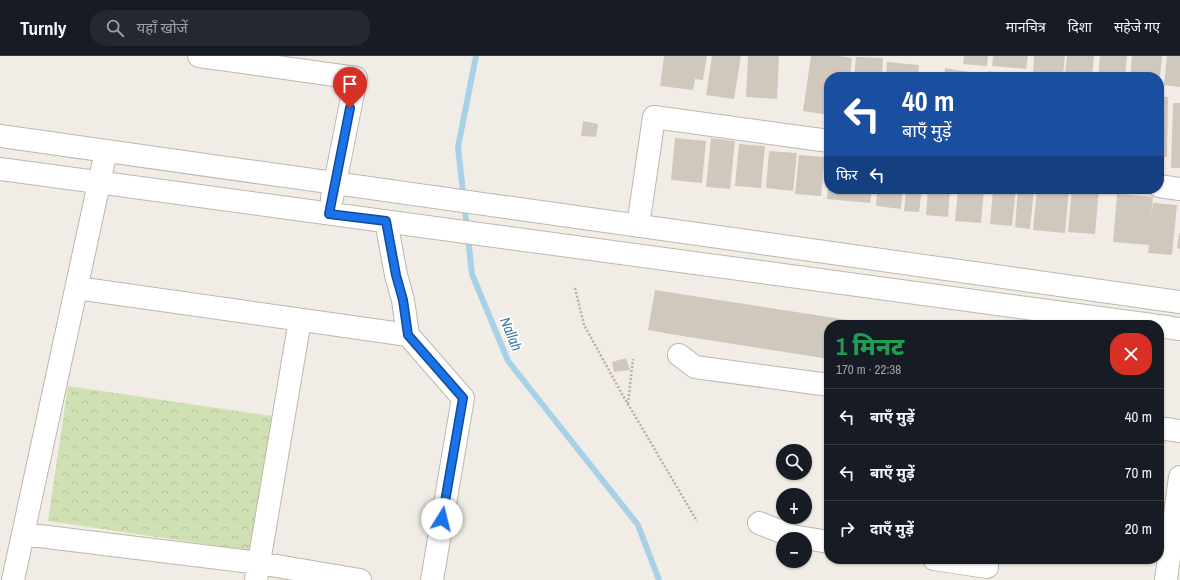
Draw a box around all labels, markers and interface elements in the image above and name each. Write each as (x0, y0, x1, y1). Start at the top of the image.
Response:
search box (90, 10, 370, 46)
text: Turnly (20, 15, 66, 41)
icon: search (104, 17, 126, 39)
text: यहाँ खोजें (136, 17, 188, 38)
text: मानचित्र (1006, 18, 1046, 36)
text: दिशा (1068, 18, 1092, 36)
text: सहेजे गए (1114, 18, 1160, 36)
pin (333, 67, 367, 108)
icon: arrive (339, 73, 361, 95)
text: 40 m (902, 82, 954, 120)
icon: left (836, 88, 888, 140)
text: बाएँ मुड़ें (902, 118, 951, 143)
text: फिर (836, 164, 858, 185)
icon: left (866, 164, 888, 186)
water label: Nallah (495, 314, 528, 354)
text: 1 मिनट (836, 330, 904, 362)
button: close (1110, 333, 1152, 375)
text: 170 m · 22:38 (836, 361, 901, 378)
icon: left (836, 406, 858, 428)
text: बाएँ मुड़ें (870, 406, 915, 427)
text: 40 m (1125, 406, 1152, 427)
map controls (776, 444, 812, 568)
button: search (776, 444, 812, 480)
icon: left (836, 462, 858, 484)
text: बाएँ मुड़ें (870, 462, 915, 483)
text: 70 m (1125, 462, 1152, 483)
button: + (776, 488, 812, 524)
position arrow (421, 498, 463, 540)
icon: right (836, 518, 858, 540)
text: दाएँ मुड़ें (870, 518, 914, 539)
text: 20 m (1125, 518, 1152, 539)
button: − (776, 532, 812, 568)

